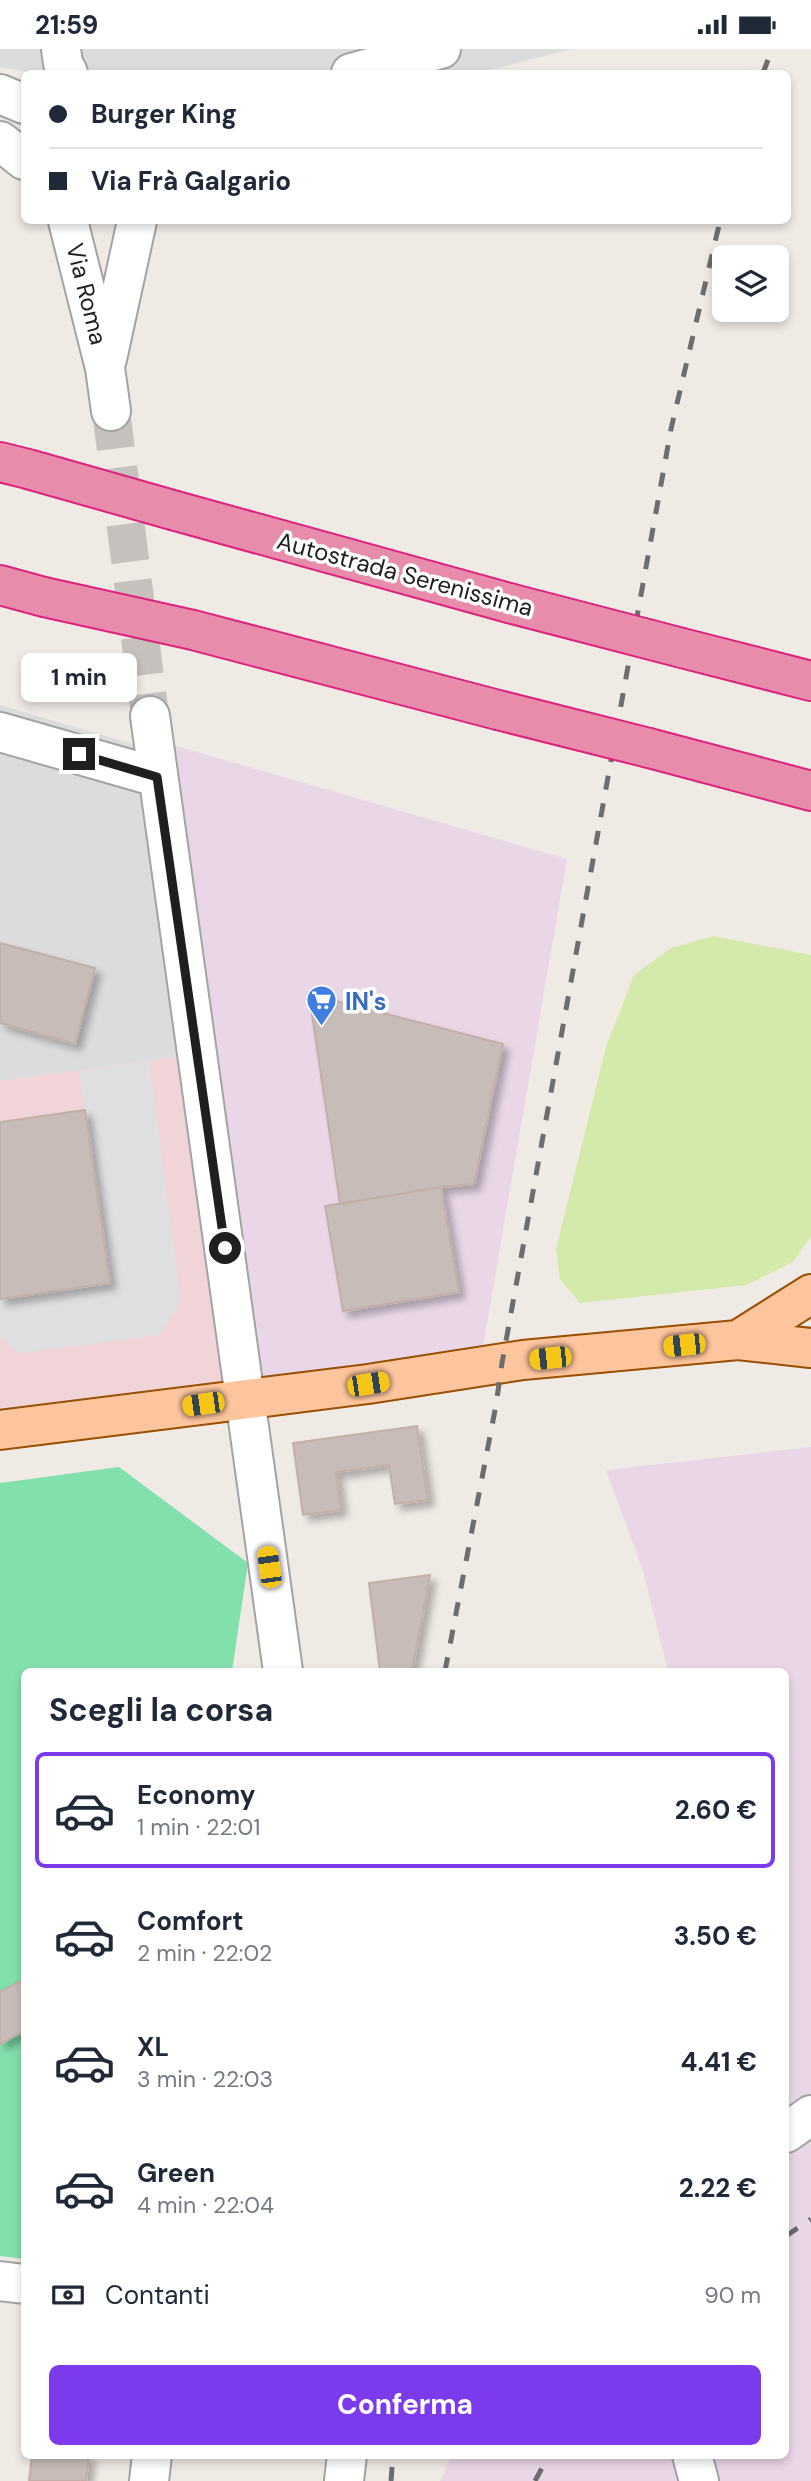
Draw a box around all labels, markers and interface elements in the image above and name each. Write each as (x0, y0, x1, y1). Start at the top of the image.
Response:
text: 21:59 (35, 8, 98, 42)
text: Burger King (91, 97, 237, 131)
text: Via Frà Galgario (91, 164, 291, 198)
street label: Via Roma (59, 240, 115, 348)
map controls (712, 245, 789, 322)
button: layers (712, 245, 789, 322)
street label: Autostrada Serenissima (274, 525, 536, 623)
callout: 1 min (21, 653, 137, 701)
text: 1 min (51, 662, 107, 692)
route end (63, 738, 95, 770)
supermarket icon: IN's (305, 984, 339, 1028)
place label: IN's (345, 986, 387, 1017)
route start (209, 1232, 241, 1264)
car (663, 1332, 706, 1358)
car (529, 1345, 572, 1371)
car (346, 1370, 391, 1398)
car (181, 1391, 226, 1417)
car (256, 1545, 283, 1589)
text: Scegli la corsa (49, 1689, 273, 1731)
text: Economy (137, 1778, 255, 1812)
icon: car (53, 1779, 116, 1842)
text: 2.60 € (675, 1793, 757, 1827)
text: 1 min · 22:01 (137, 1812, 260, 1842)
text: Comfort (137, 1904, 243, 1938)
icon: car (53, 1905, 116, 1968)
text: 3.50 € (674, 1919, 757, 1953)
text: 2 min · 22:02 (137, 1938, 272, 1968)
text: XL (137, 2030, 169, 2064)
icon: car (53, 2031, 116, 2094)
text: 4.41 € (681, 2045, 757, 2079)
text: 3 min · 22:03 (137, 2064, 273, 2094)
text: Green (137, 2156, 215, 2190)
icon: car (53, 2157, 116, 2220)
text: 2.22 € (679, 2171, 757, 2205)
text: 4 min · 22:04 (137, 2190, 274, 2220)
icon: cash (49, 2276, 87, 2314)
text: Contanti (105, 2278, 210, 2312)
text: 90 m (704, 2280, 761, 2310)
button: Conferma (49, 2365, 761, 2445)

